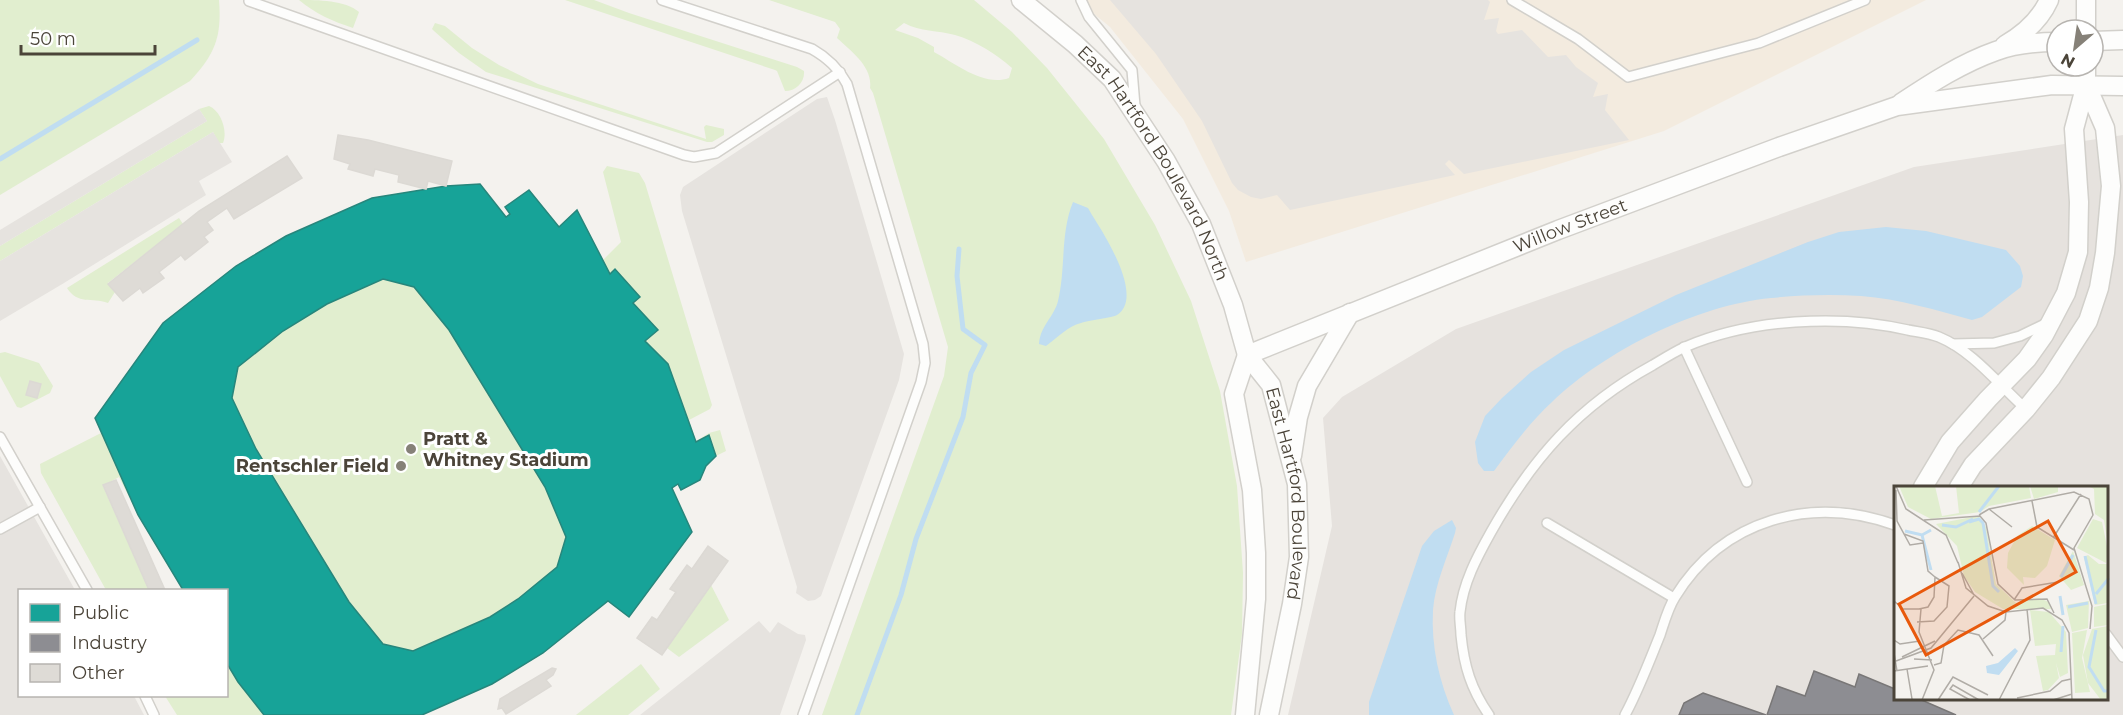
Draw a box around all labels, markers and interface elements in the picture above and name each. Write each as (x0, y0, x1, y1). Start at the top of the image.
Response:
scale bar (21, 18, 154, 56)
north arrow (2045, 18, 2105, 78)
text: 50 m (30, 28, 76, 50)
street label: East Hartford Boulevard North (1073, 41, 1233, 284)
text: N (2058, 49, 2078, 72)
street label: Willow Street (1510, 194, 1630, 258)
street label: East Hartford Boulevard (1261, 385, 1310, 602)
place label: Pratt & Whitney Stadium (423, 428, 589, 471)
marker: Pratt & Whitney Stadium (404, 442, 418, 456)
place label: Rentschler Field (236, 455, 389, 477)
marker: Rentschler Field (394, 459, 408, 473)
inset map (1894, 486, 2108, 700)
legend (18, 589, 228, 697)
text: Public (72, 602, 129, 624)
text: Industry (72, 632, 147, 654)
text: Other (72, 662, 125, 684)

